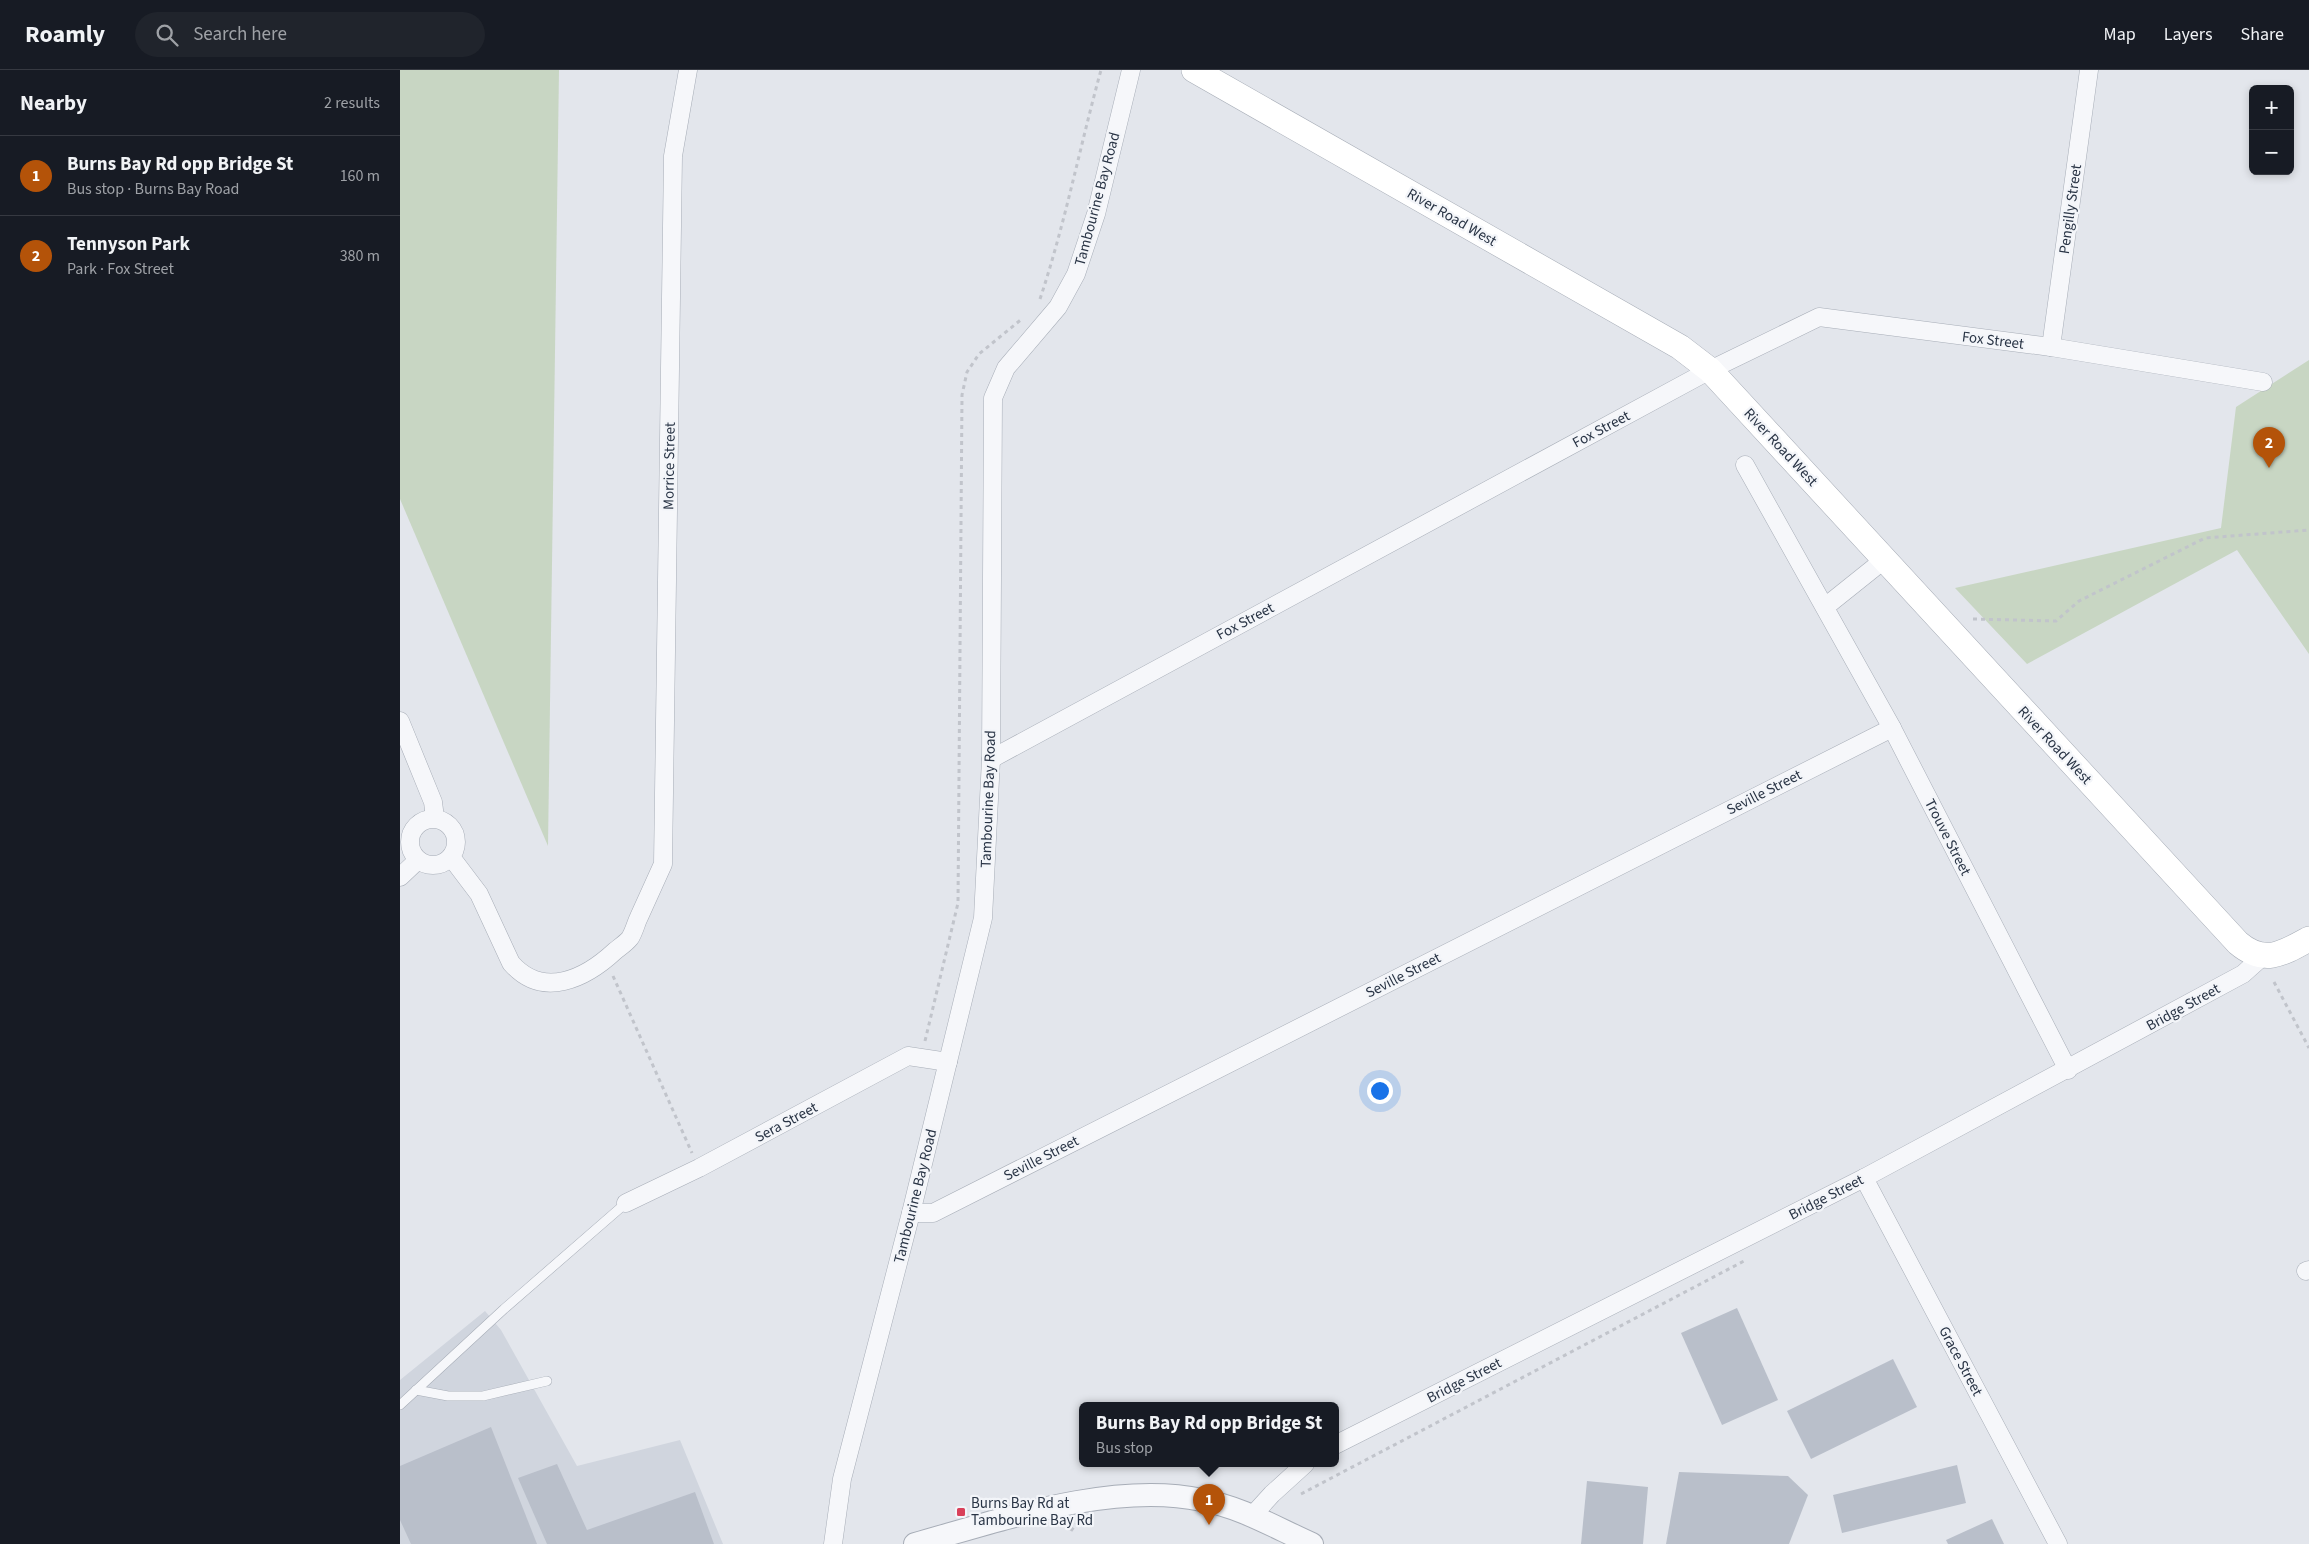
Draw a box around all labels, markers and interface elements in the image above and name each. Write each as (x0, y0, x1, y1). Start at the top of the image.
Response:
search box (135, 12, 485, 57)
text: Roamly (25, 17, 105, 52)
icon: search (153, 21, 181, 49)
text: Search here (193, 21, 287, 48)
text: Map (2104, 22, 2136, 47)
text: Layers (2164, 22, 2213, 47)
text: Share (2241, 22, 2284, 47)
map controls (2249, 85, 2294, 175)
button: + (2249, 85, 2294, 130)
text: Nearby (20, 88, 87, 118)
text: 2 results (324, 92, 380, 114)
street label: Tambourine Bay Road (1070, 130, 1125, 268)
button: − (2249, 130, 2294, 175)
text: Burns Bay Rd opp Bridge St (67, 151, 293, 178)
street label: Pengilly Street (2054, 163, 2087, 255)
text: 1 (32, 165, 40, 187)
text: 160 m (340, 165, 380, 187)
text: Bus stop · Burns Bay Road (67, 178, 239, 200)
street label: River Road West (1403, 183, 1500, 252)
text: Tennyson Park (67, 231, 190, 258)
text: 2 (32, 245, 40, 267)
text: 380 m (340, 245, 380, 267)
text: Park · Fox Street (67, 258, 174, 280)
street label: Fox Street (1961, 326, 2025, 355)
street label: River Road West (1739, 403, 1823, 491)
street label: Fox Street (1569, 406, 1634, 453)
street label: Morrice Street (658, 422, 681, 510)
pin: 2 (2253, 427, 2285, 468)
street label: Fox Street (1213, 598, 1278, 645)
street label: River Road West (2013, 701, 2097, 789)
street label: Tambourine Bay Road (976, 730, 1001, 868)
street label: Seville Street (1723, 764, 1805, 820)
street label: Trouve Street (1919, 795, 1976, 879)
street label: Seville Street (1362, 947, 1444, 1003)
street label: Bridge Street (2143, 979, 2224, 1036)
your location (1367, 1078, 1393, 1104)
street label: Sera Street (751, 1097, 821, 1148)
street label: Tambourine Bay Road (889, 1127, 942, 1265)
street label: Seville Street (1000, 1130, 1082, 1186)
street label: Bridge Street (1785, 1170, 1867, 1225)
street label: Grace Street (1933, 1323, 1988, 1400)
street label: Bridge Street (1423, 1353, 1505, 1408)
popup (1079, 1402, 1339, 1467)
text: Burns Bay Rd opp Bridge St (1096, 1410, 1322, 1437)
text: Bus stop (1096, 1437, 1153, 1459)
pin: 1 (1193, 1484, 1225, 1525)
place label: Burns Bay Rd at Tambourine Bay Rd (971, 1493, 1093, 1531)
marker: Burns Bay Rd at Tambourine Bay Rd (955, 1506, 967, 1518)

